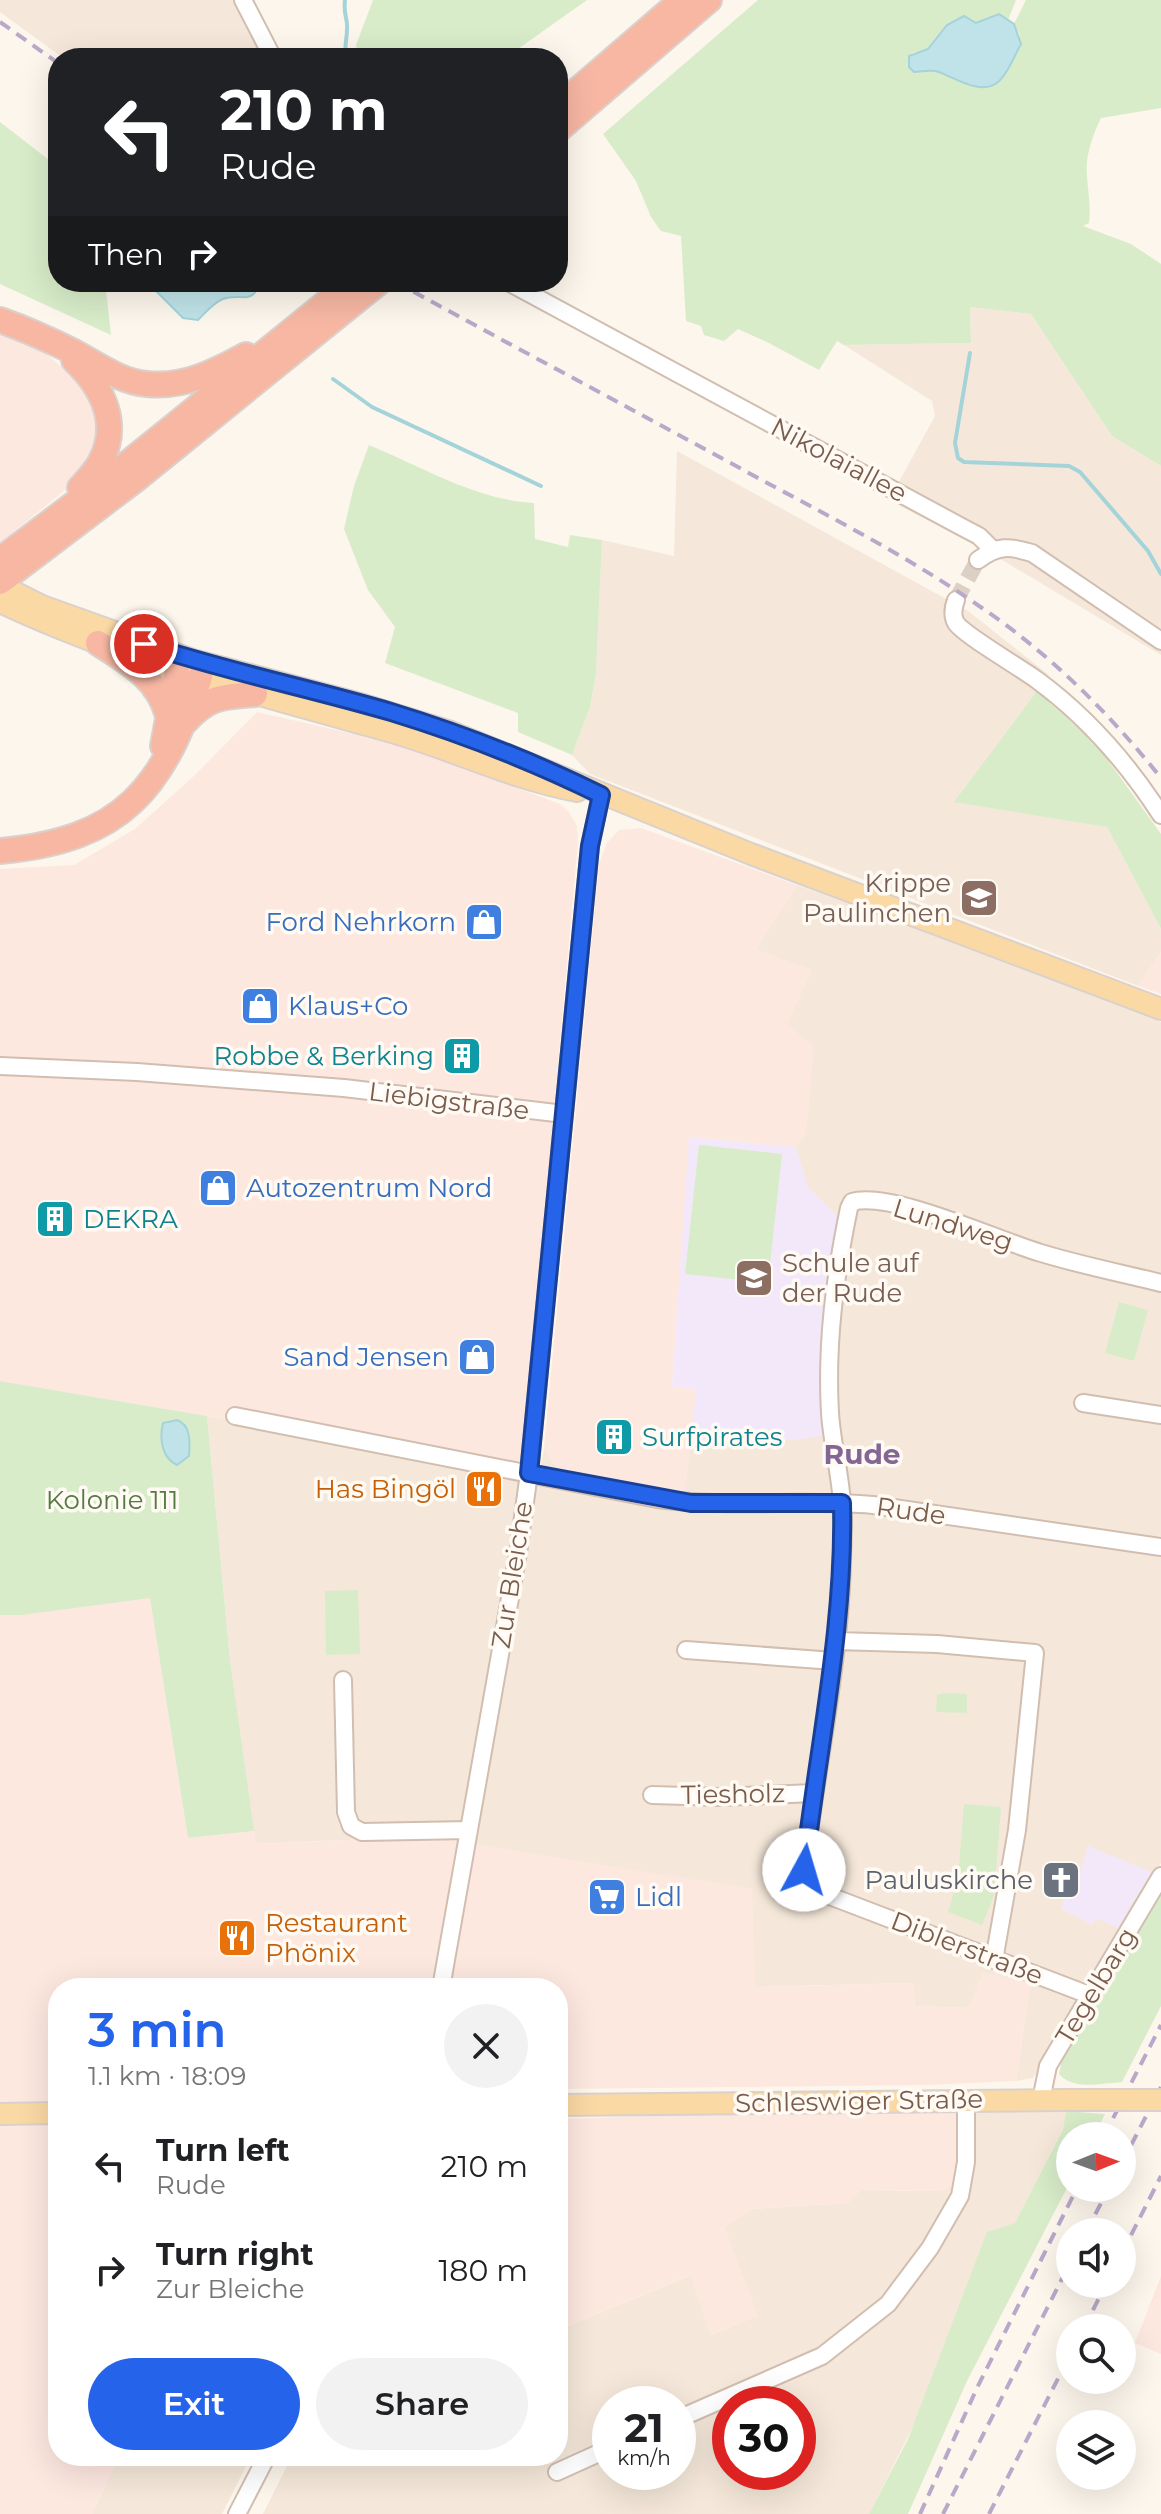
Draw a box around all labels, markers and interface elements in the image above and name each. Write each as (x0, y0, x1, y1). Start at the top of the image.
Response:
text: 210 m (220, 76, 388, 144)
icon: left (88, 80, 192, 184)
text: Rude (220, 144, 316, 188)
icon: right (180, 232, 224, 276)
text: Then (88, 236, 164, 273)
street label: Nikolaiallee (765, 411, 913, 509)
pin (110, 610, 178, 678)
icon: arrive (122, 622, 166, 666)
place label: Krippe Paulinchen (803, 867, 951, 929)
school or university icon: Krippe Paulinchen (958, 877, 1000, 919)
shop icon: Ford Nehrkorn (463, 901, 505, 943)
place label: Ford Nehrkorn (265, 906, 456, 938)
shop icon: Klaus+Co (239, 985, 281, 1027)
place label: Klaus+Co (288, 990, 408, 1022)
building icon: Robbe & Berking (441, 1035, 483, 1077)
place label: Robbe & Berking (213, 1040, 434, 1072)
street label: Liebigstraße (367, 1075, 531, 1127)
shop icon: Autozentrum Nord (197, 1167, 239, 1209)
place label: Autozentrum Nord (246, 1172, 492, 1204)
street label: Lundweg (889, 1192, 1017, 1258)
building icon: DEKRA (34, 1198, 76, 1240)
place label: DEKRA (83, 1203, 178, 1235)
place label: Schule auf der Rude (782, 1247, 920, 1309)
school or university icon: Schule auf der Rude (733, 1257, 775, 1299)
shop icon: Sand Jensen (456, 1336, 498, 1378)
place label: Sand Jensen (283, 1341, 449, 1373)
building icon: Surfpirates (593, 1416, 635, 1458)
place label: Surfpirates (642, 1421, 783, 1453)
district label: Rude (824, 1437, 900, 1471)
restaurant icon: Has Bingöl (463, 1468, 505, 1510)
place label: Has Bingöl (315, 1473, 456, 1505)
park label: Kolonie 111 (46, 1484, 178, 1516)
street label: Rude (874, 1490, 948, 1532)
street label: Zur Bleiche (485, 1499, 539, 1651)
street label: Tiesholz (680, 1777, 786, 1811)
position arrow (762, 1828, 846, 1912)
church icon: Pauluskirche (1040, 1859, 1082, 1901)
place label: Pauluskirche (864, 1864, 1033, 1896)
supermarket icon: Lidl (586, 1876, 628, 1918)
place label: Lidl (635, 1881, 682, 1913)
street label: Diblerstraße (886, 1904, 1048, 1992)
place label: Restaurant Phönix (265, 1907, 408, 1969)
restaurant icon: Restaurant Phönix (216, 1917, 258, 1959)
street label: Tegelbarg (1049, 1922, 1143, 2050)
text: 3 min (88, 2001, 226, 2059)
button: close (444, 2004, 528, 2088)
text: 1.1 km · 18:09 (88, 2060, 246, 2092)
street label: Schleswiger Straße (735, 2083, 983, 2119)
north arrow (1056, 2122, 1136, 2202)
map controls (1056, 2122, 1136, 2490)
text: Turn left (156, 2132, 289, 2169)
icon: left (88, 2144, 132, 2188)
text: 210 m (441, 2148, 528, 2185)
text: Rude (156, 2169, 226, 2201)
button: sound (1056, 2218, 1136, 2298)
text: Turn right (156, 2236, 313, 2273)
icon: right (88, 2248, 132, 2292)
text: 180 m (438, 2252, 528, 2289)
text: Zur Bleiche (156, 2273, 304, 2305)
button: search (1056, 2314, 1136, 2394)
button: Exit (88, 2358, 300, 2450)
button: Share (316, 2358, 528, 2450)
speed limit sign: 30 (712, 2386, 816, 2490)
text: 21 (624, 2403, 664, 2452)
button: layers (1056, 2410, 1136, 2490)
text: km/h (617, 2446, 671, 2470)

